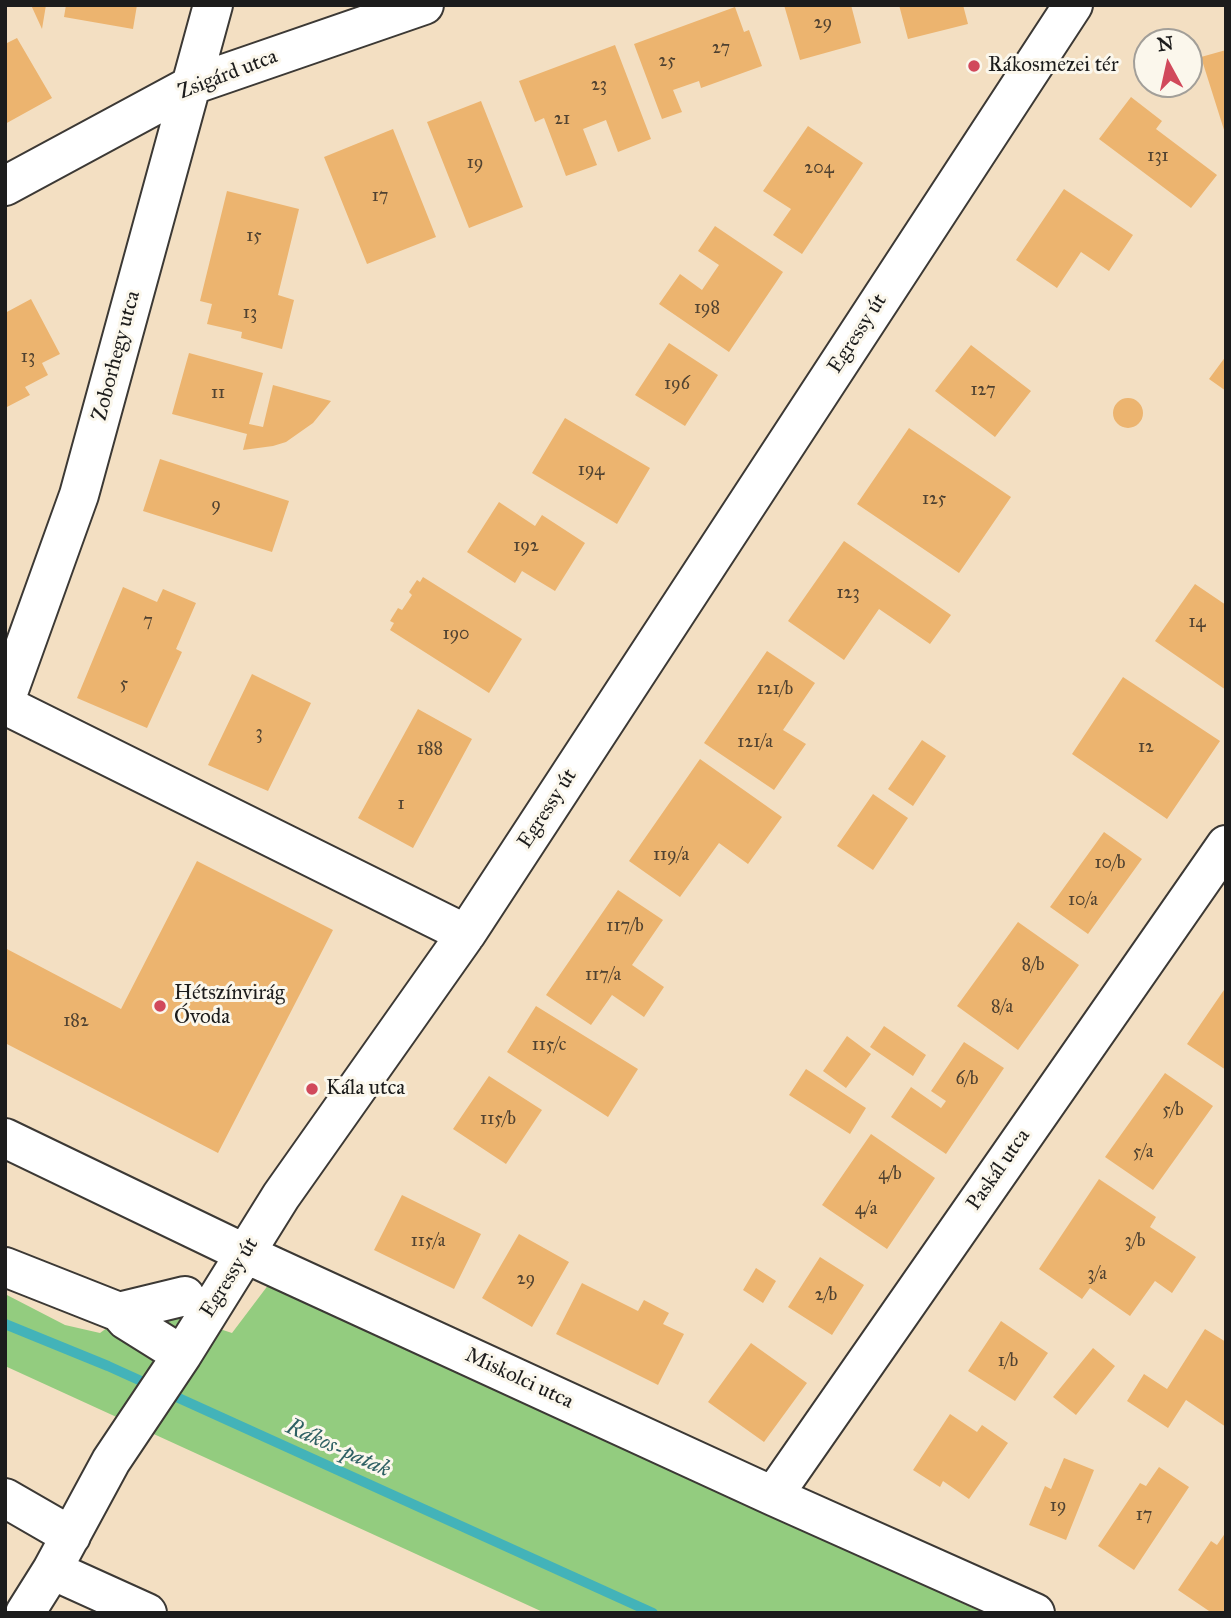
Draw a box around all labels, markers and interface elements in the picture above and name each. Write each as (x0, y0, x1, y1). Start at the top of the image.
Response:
house number: 29 (814, 13, 832, 35)
north arrow (1133, 28, 1203, 98)
text: N (1156, 31, 1175, 56)
house number: 27 (712, 38, 730, 60)
street label: Zsigárd utca (175, 45, 281, 105)
house number: 25 (658, 51, 676, 73)
place label: Rákosmezei tér (988, 53, 1119, 79)
marker: Rákosmezei tér (966, 58, 982, 74)
house number: 23 (591, 75, 607, 97)
house number: 21 (554, 109, 570, 131)
house number: 131 (1147, 146, 1169, 168)
house number: 19 (467, 153, 483, 175)
house number: 204 (804, 158, 834, 180)
house number: 17 (372, 186, 388, 208)
house number: 15 (246, 226, 262, 248)
street label: Zoborhegy utca (88, 288, 146, 424)
street label: Egressy út (823, 290, 893, 378)
house number: 198 (694, 298, 720, 320)
house number: 13 (243, 303, 257, 325)
house number: 13 (21, 347, 35, 369)
house number: 196 (664, 374, 690, 396)
house number: 127 (970, 380, 996, 402)
house number: 11 (211, 383, 225, 405)
house number: 194 (578, 460, 604, 482)
house number: 125 (922, 489, 946, 511)
house number: 9 (211, 495, 221, 517)
house number: 192 (513, 536, 539, 558)
house number: 123 (836, 583, 860, 605)
house number: 7 (143, 611, 153, 633)
house number: 14 (1188, 612, 1206, 634)
house number: 190 (442, 624, 470, 646)
house number: 5 (120, 674, 128, 696)
house number: 121/b (757, 679, 793, 701)
house number: 3 (255, 723, 263, 745)
house number: 121/a (737, 732, 773, 754)
house number: 12 (1138, 737, 1154, 759)
house number: 188 (417, 739, 443, 761)
street label: Egressy út (513, 765, 583, 853)
house number: 1 (397, 794, 405, 816)
house number: 119/a (653, 845, 689, 867)
house number: 10/b (1094, 853, 1126, 875)
house number: 10/a (1068, 890, 1098, 912)
house number: 117/b (606, 916, 644, 938)
house number: 8/b (1021, 955, 1045, 977)
house number: 117/a (585, 965, 621, 987)
place label: Hétszínvirág Óvoda (174, 981, 285, 1031)
house number: 8/a (991, 997, 1013, 1019)
marker: Hétszínvirág Óvoda (152, 998, 168, 1014)
house number: 182 (63, 1011, 89, 1033)
house number: 115/c (532, 1035, 566, 1057)
house number: 6/b (956, 1069, 978, 1091)
place label: Kála utca (326, 1076, 405, 1102)
marker: Kála utca (304, 1081, 320, 1097)
house number: 5/b (1162, 1100, 1184, 1122)
house number: 115/b (480, 1109, 516, 1131)
street label: Paskál utca (962, 1125, 1036, 1215)
house number: 5/a (1133, 1142, 1153, 1164)
house number: 4/b (878, 1164, 902, 1186)
house number: 4/a (855, 1199, 877, 1221)
house number: 115/a (411, 1231, 445, 1253)
house number: 3/b (1125, 1231, 1145, 1253)
street label: Egressy út (196, 1233, 264, 1323)
house number: 3/a (1087, 1264, 1107, 1286)
house number: 29 (517, 1269, 535, 1291)
house number: 2/b (815, 1285, 837, 1307)
street label: Miskolci utca (461, 1343, 577, 1415)
house number: 1/b (998, 1351, 1018, 1373)
water label: Rákos-patak (282, 1414, 394, 1484)
house number: 19 (1050, 1496, 1066, 1518)
house number: 17 (1136, 1505, 1152, 1527)

